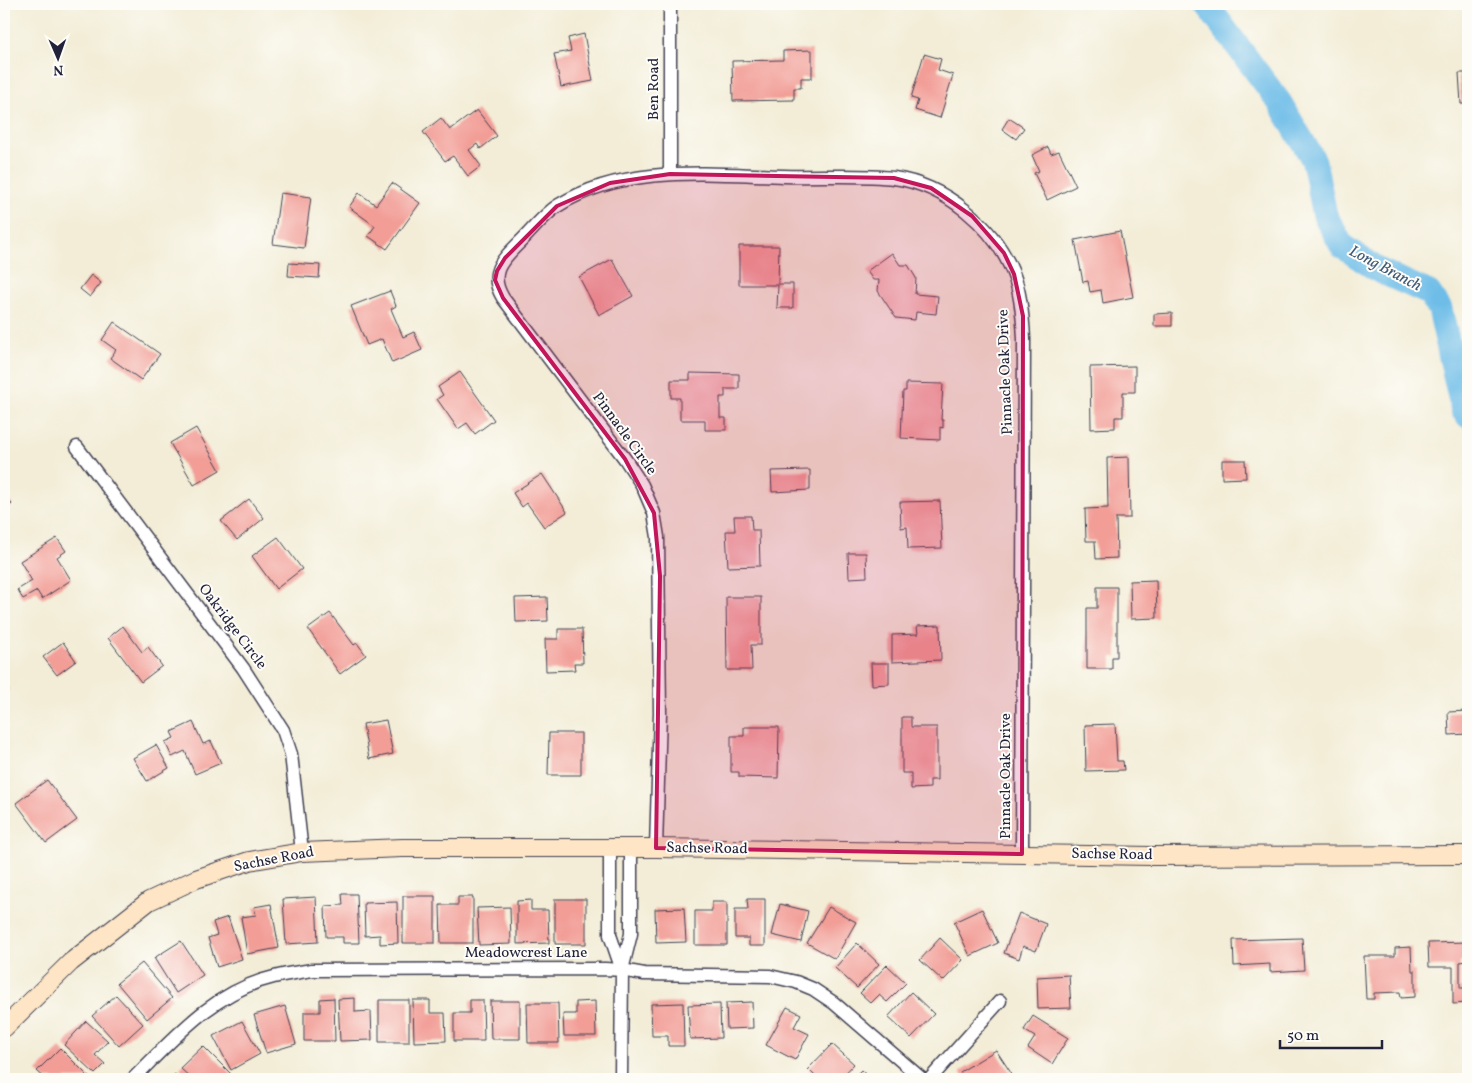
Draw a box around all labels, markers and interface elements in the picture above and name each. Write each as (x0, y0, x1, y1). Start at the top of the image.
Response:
north arrow (32, 32, 82, 82)
street label: Ben Road (644, 58, 665, 120)
text: N (53, 60, 64, 79)
water label: Long Branch (1345, 241, 1425, 297)
street label: Pinnacle Oak Drive (993, 309, 1019, 435)
street label: Pinnacle Circle (587, 388, 661, 480)
street label: Oakridge Circle (193, 580, 271, 674)
street label: Pinnacle Oak Drive (996, 713, 1017, 839)
street label: Sachse Road (666, 838, 748, 860)
street label: Sachse Road (232, 842, 316, 878)
street label: Sachse Road (1071, 844, 1153, 866)
street label: Meadowcrest Lane (465, 943, 587, 964)
scale bar (1280, 1018, 1382, 1050)
text: 50 m (1287, 1026, 1319, 1047)

